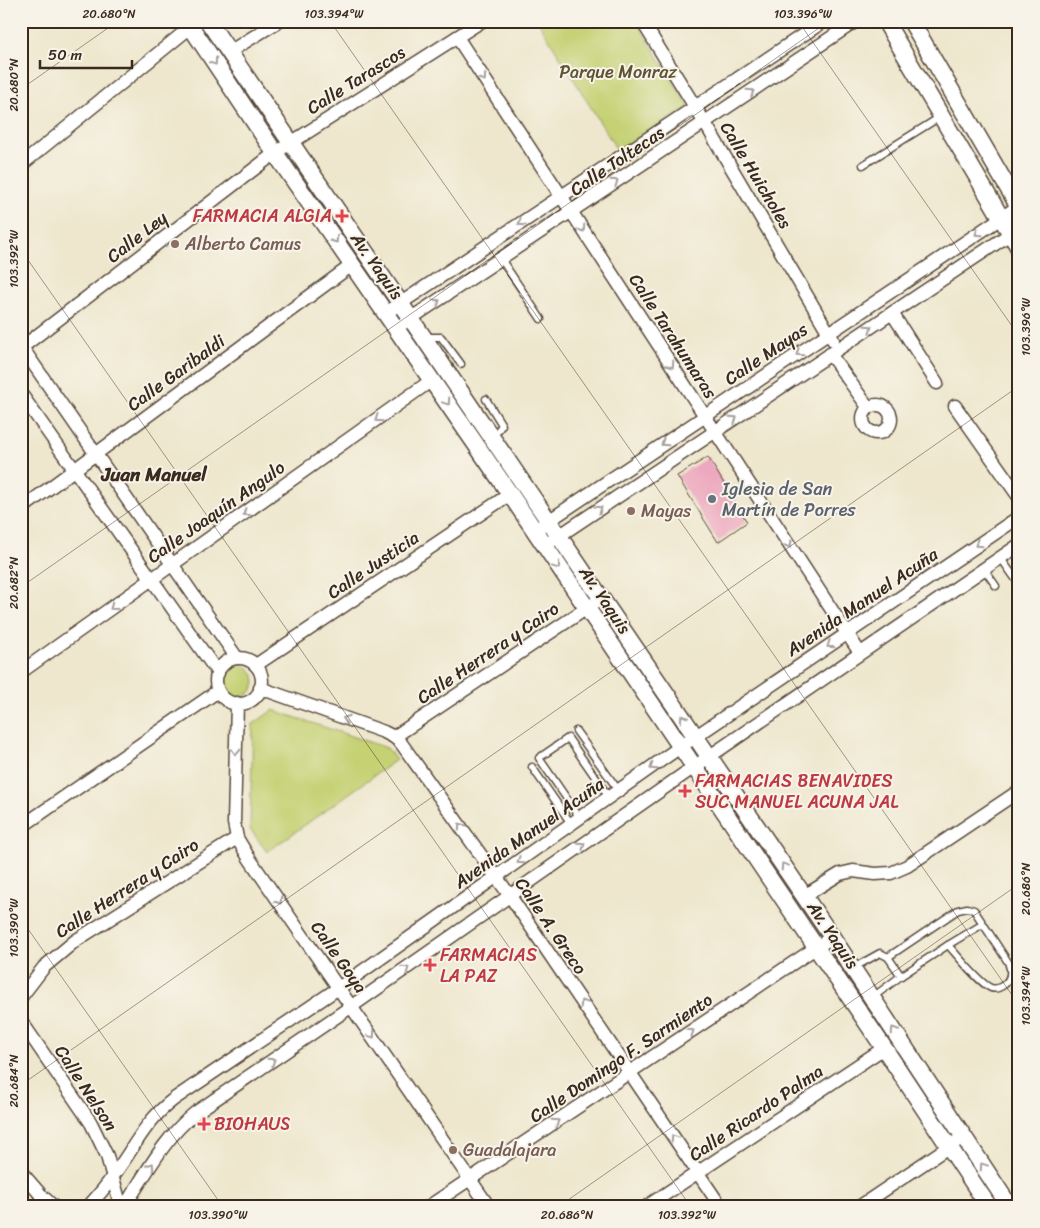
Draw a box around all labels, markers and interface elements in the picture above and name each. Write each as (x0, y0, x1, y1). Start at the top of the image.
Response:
text: 20.680°N (82, 3, 136, 25)
text: 103.394°W (305, 3, 364, 25)
text: 103.396°W (774, 3, 833, 25)
street label: Calle Tarascos (300, 37, 412, 123)
scale bar (40, 38, 132, 70)
text: 50 m (48, 42, 83, 68)
one-way arrow (208, 56, 217, 66)
park label: Parque Monraz (559, 56, 677, 88)
text: 20.680°N (3, 58, 25, 112)
one-way arrow (477, 73, 487, 82)
one-way arrow (745, 89, 754, 98)
street label: Calle Huicholes (711, 115, 801, 235)
street label: Calle Toltecas (563, 117, 672, 205)
one-way arrow (610, 179, 619, 189)
place label: FARMACIA ALGIA (193, 200, 332, 232)
street label: Calle Ley (99, 202, 175, 271)
marker: FARMACIA ALGIA (336, 210, 348, 222)
one-way arrow (517, 216, 526, 226)
one-way arrow (576, 223, 585, 232)
street label: Av. Yaquis (341, 225, 412, 307)
one-way arrow (975, 227, 984, 236)
place label: Alberto Camus (184, 228, 302, 260)
text: 103.392°W (3, 229, 25, 288)
one-way arrow (329, 234, 338, 244)
marker: Alberto Camus (169, 238, 181, 250)
street label: Calle Tarahumaras (620, 267, 726, 406)
text: 103.396°W (1015, 297, 1037, 356)
one-way arrow (431, 299, 440, 308)
street label: Calle Mayas (717, 314, 815, 394)
street label: Calle Garibaldi (120, 325, 233, 420)
one-way arrow (863, 325, 872, 334)
one-way arrow (796, 347, 805, 356)
one-way arrow (665, 359, 674, 368)
one-way arrow (441, 396, 450, 406)
one-way arrow (374, 413, 384, 422)
one-way arrow (728, 416, 737, 425)
one-way arrow (661, 437, 670, 446)
street label: Calle Joaquín Angulo (140, 452, 292, 572)
district label: Juan Manuel (100, 458, 207, 491)
place label: Iglesia de San Martín de Porres (721, 473, 856, 526)
marker: Iglesia de San Martín de Porres (706, 493, 718, 505)
place label: Mayas (641, 495, 692, 527)
marker: Mayas (625, 505, 637, 517)
one-way arrow (242, 506, 251, 516)
one-way arrow (593, 506, 602, 515)
street label: Calle Justicia (320, 522, 426, 608)
street label: Avenida Manuel Acuña (778, 538, 946, 666)
one-way arrow (975, 538, 984, 547)
one-way arrow (782, 539, 792, 548)
text: 20.682°N (3, 556, 25, 609)
street label: Av. Yaquis (570, 558, 640, 641)
one-way arrow (551, 560, 560, 570)
street label: Calle Herrera y Cairo (410, 593, 566, 713)
one-way arrow (109, 601, 119, 610)
one-way arrow (826, 639, 835, 649)
one-way arrow (680, 714, 689, 723)
one-way arrow (343, 715, 351, 725)
one-way arrow (231, 748, 241, 756)
one-way arrow (649, 761, 658, 770)
place label: FARMACIAS BENAVIDES SUC MANUEL ACUNA JAL (695, 765, 899, 818)
street label: Avenida Manuel Acuña (446, 768, 612, 898)
marker: FARMACIAS BENAVIDES SUC MANUEL ACUNA JAL (679, 785, 691, 797)
one-way arrow (458, 823, 466, 832)
street label: Calle Herrera y Cairo (48, 829, 206, 947)
one-way arrow (576, 842, 586, 851)
one-way arrow (516, 855, 526, 864)
text: 20.686°N (1015, 862, 1037, 915)
one-way arrow (781, 863, 790, 872)
street label: Calle A. Greco (506, 870, 596, 982)
street label: Av. Yaquis (798, 893, 868, 976)
one-way arrow (273, 896, 282, 905)
text: 103.390°W (3, 898, 25, 957)
street label: Calle Goya (302, 914, 376, 1000)
place label: FARMACIAS LA PAZ (440, 939, 537, 992)
marker: FARMACIAS LA PAZ (424, 959, 436, 971)
one-way arrow (400, 966, 410, 975)
text: 103.394°W (1015, 966, 1037, 1025)
street label: Calle Domingo F. Sarmiento (523, 984, 720, 1132)
one-way arrow (580, 999, 589, 1009)
one-way arrow (891, 1026, 901, 1035)
one-way arrow (366, 1029, 375, 1039)
one-way arrow (686, 1029, 695, 1038)
street label: Calle Nelson (46, 1038, 126, 1138)
text: 20.684°N (3, 1054, 25, 1108)
street label: Calle Ricardo Palma (682, 1056, 830, 1170)
one-way arrow (266, 1058, 276, 1067)
place label: BIOHAUS (214, 1108, 291, 1140)
marker: BIOHAUS (198, 1118, 210, 1130)
one-way arrow (550, 1119, 560, 1128)
place label: Guadalajara (463, 1134, 556, 1166)
one-way arrow (671, 1134, 680, 1143)
marker: Guadalajara (447, 1144, 459, 1156)
one-way arrow (144, 1162, 154, 1171)
one-way arrow (980, 1163, 989, 1172)
text: 103.390°W (189, 1204, 248, 1226)
text: 20.686°N (541, 1204, 594, 1226)
text: 103.392°W (658, 1204, 717, 1226)

